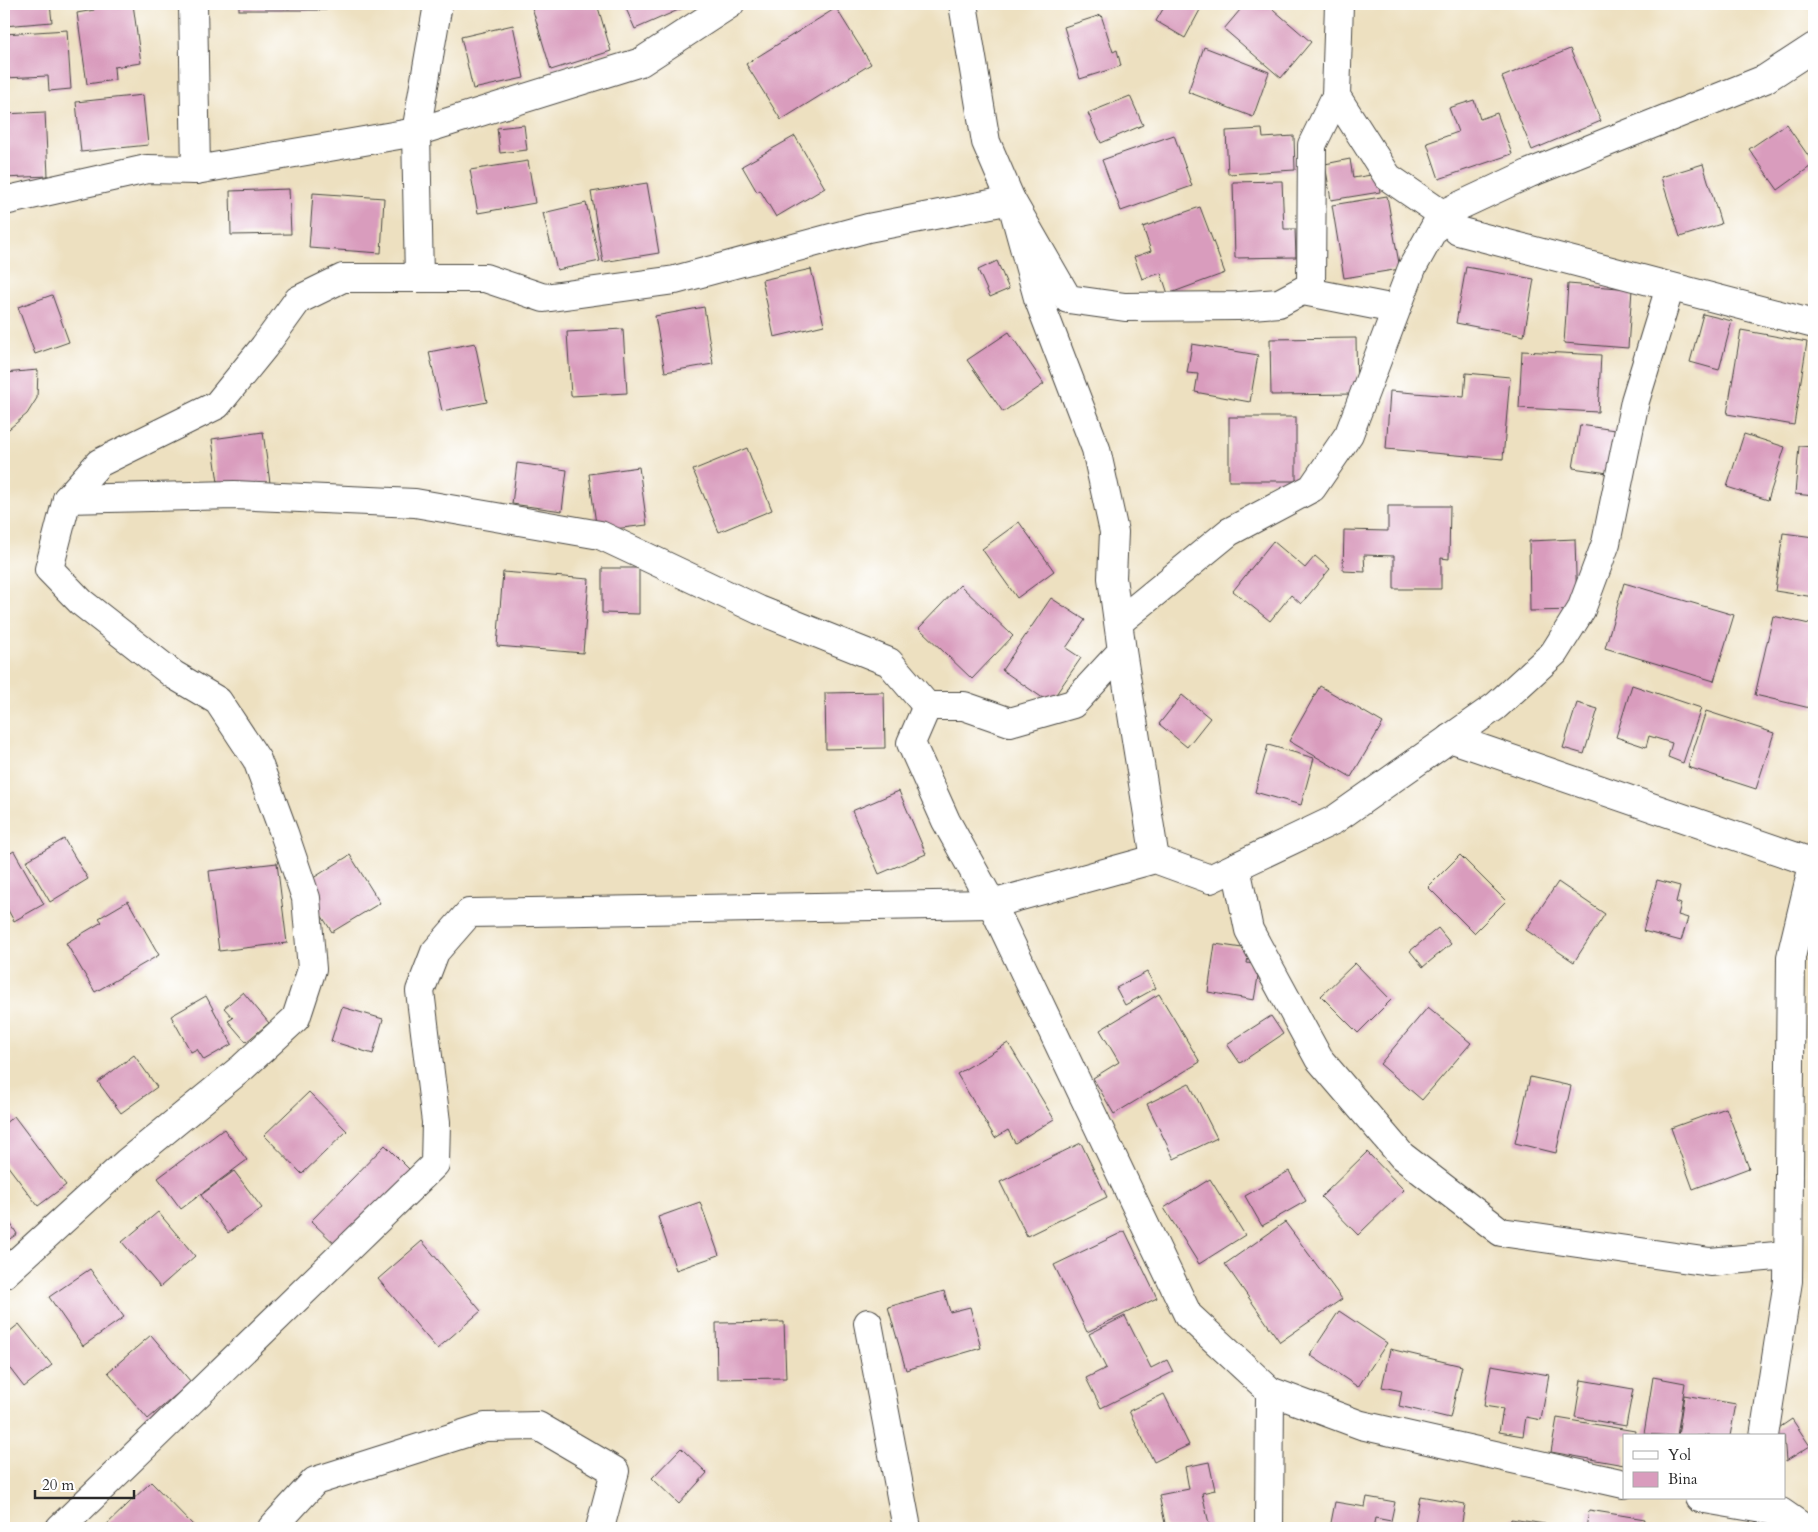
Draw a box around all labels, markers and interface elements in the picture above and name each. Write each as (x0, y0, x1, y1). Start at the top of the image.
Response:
legend (1623, 1434, 1786, 1500)
text: Yol (1668, 1445, 1691, 1465)
scale bar (35, 1467, 134, 1499)
text: Bina (1668, 1469, 1698, 1489)
text: 20 m (42, 1475, 74, 1495)

